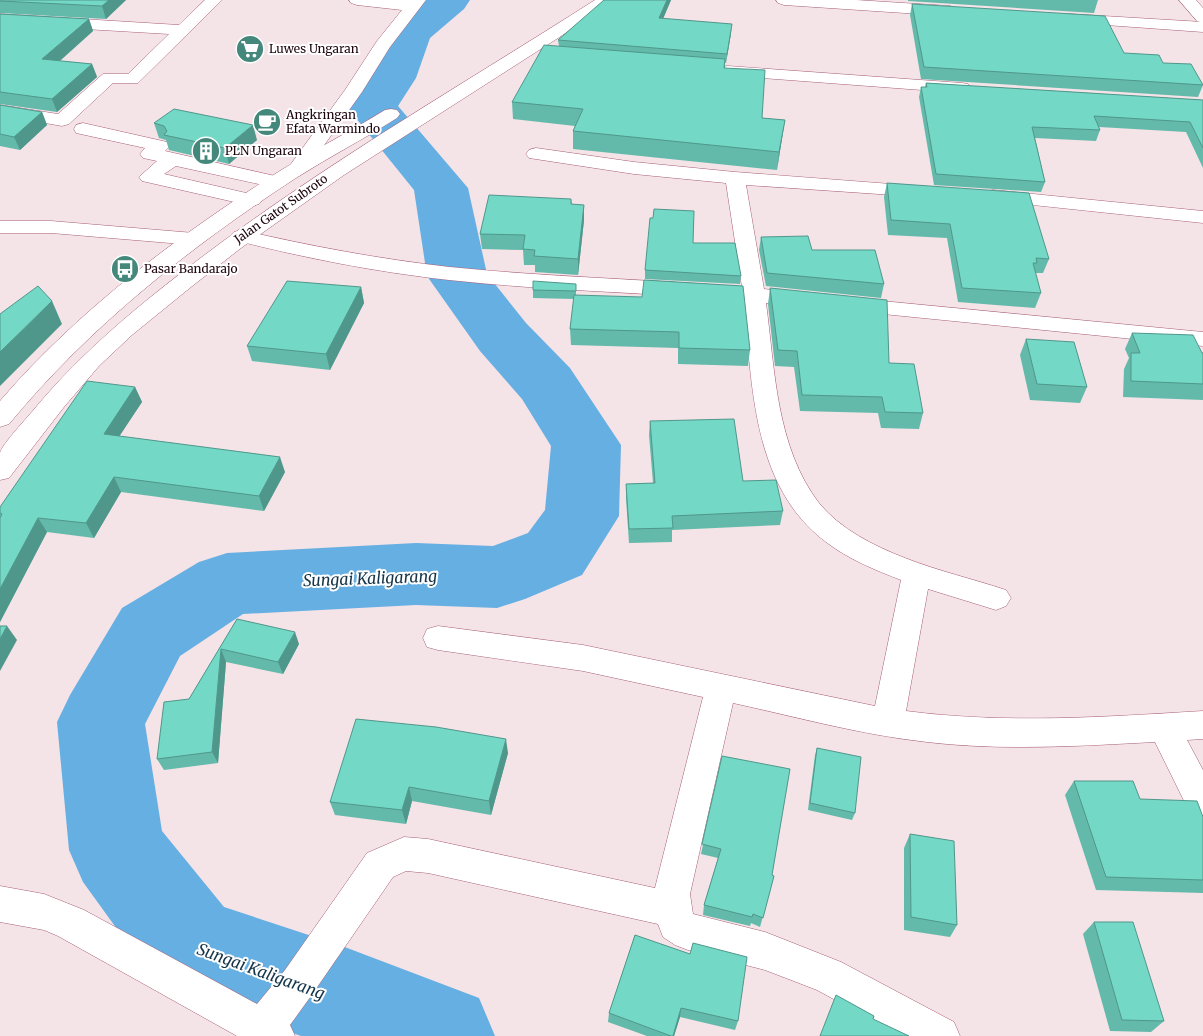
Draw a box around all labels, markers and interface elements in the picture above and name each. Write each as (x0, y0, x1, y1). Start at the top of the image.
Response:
supermarket icon: Luwes Ungaran (235, 34, 265, 64)
place label: Luwes Ungaran (269, 41, 359, 56)
cafe icon: Angkringan Efata Warmindo (252, 107, 282, 137)
place label: Angkringan Efata Warmindo (285, 107, 380, 136)
building icon: PLN Ungaran (191, 136, 221, 166)
place label: PLN Ungaran (225, 143, 302, 158)
street label: Jalan Gatot Subroto (230, 171, 330, 247)
bus stop icon: Pasar Bandarajo (110, 254, 140, 284)
place label: Pasar Bandarajo (144, 261, 238, 276)
water label: Sungai Kaligarang (303, 566, 437, 590)
water label: Sungai Kaligarang (195, 939, 328, 1003)

